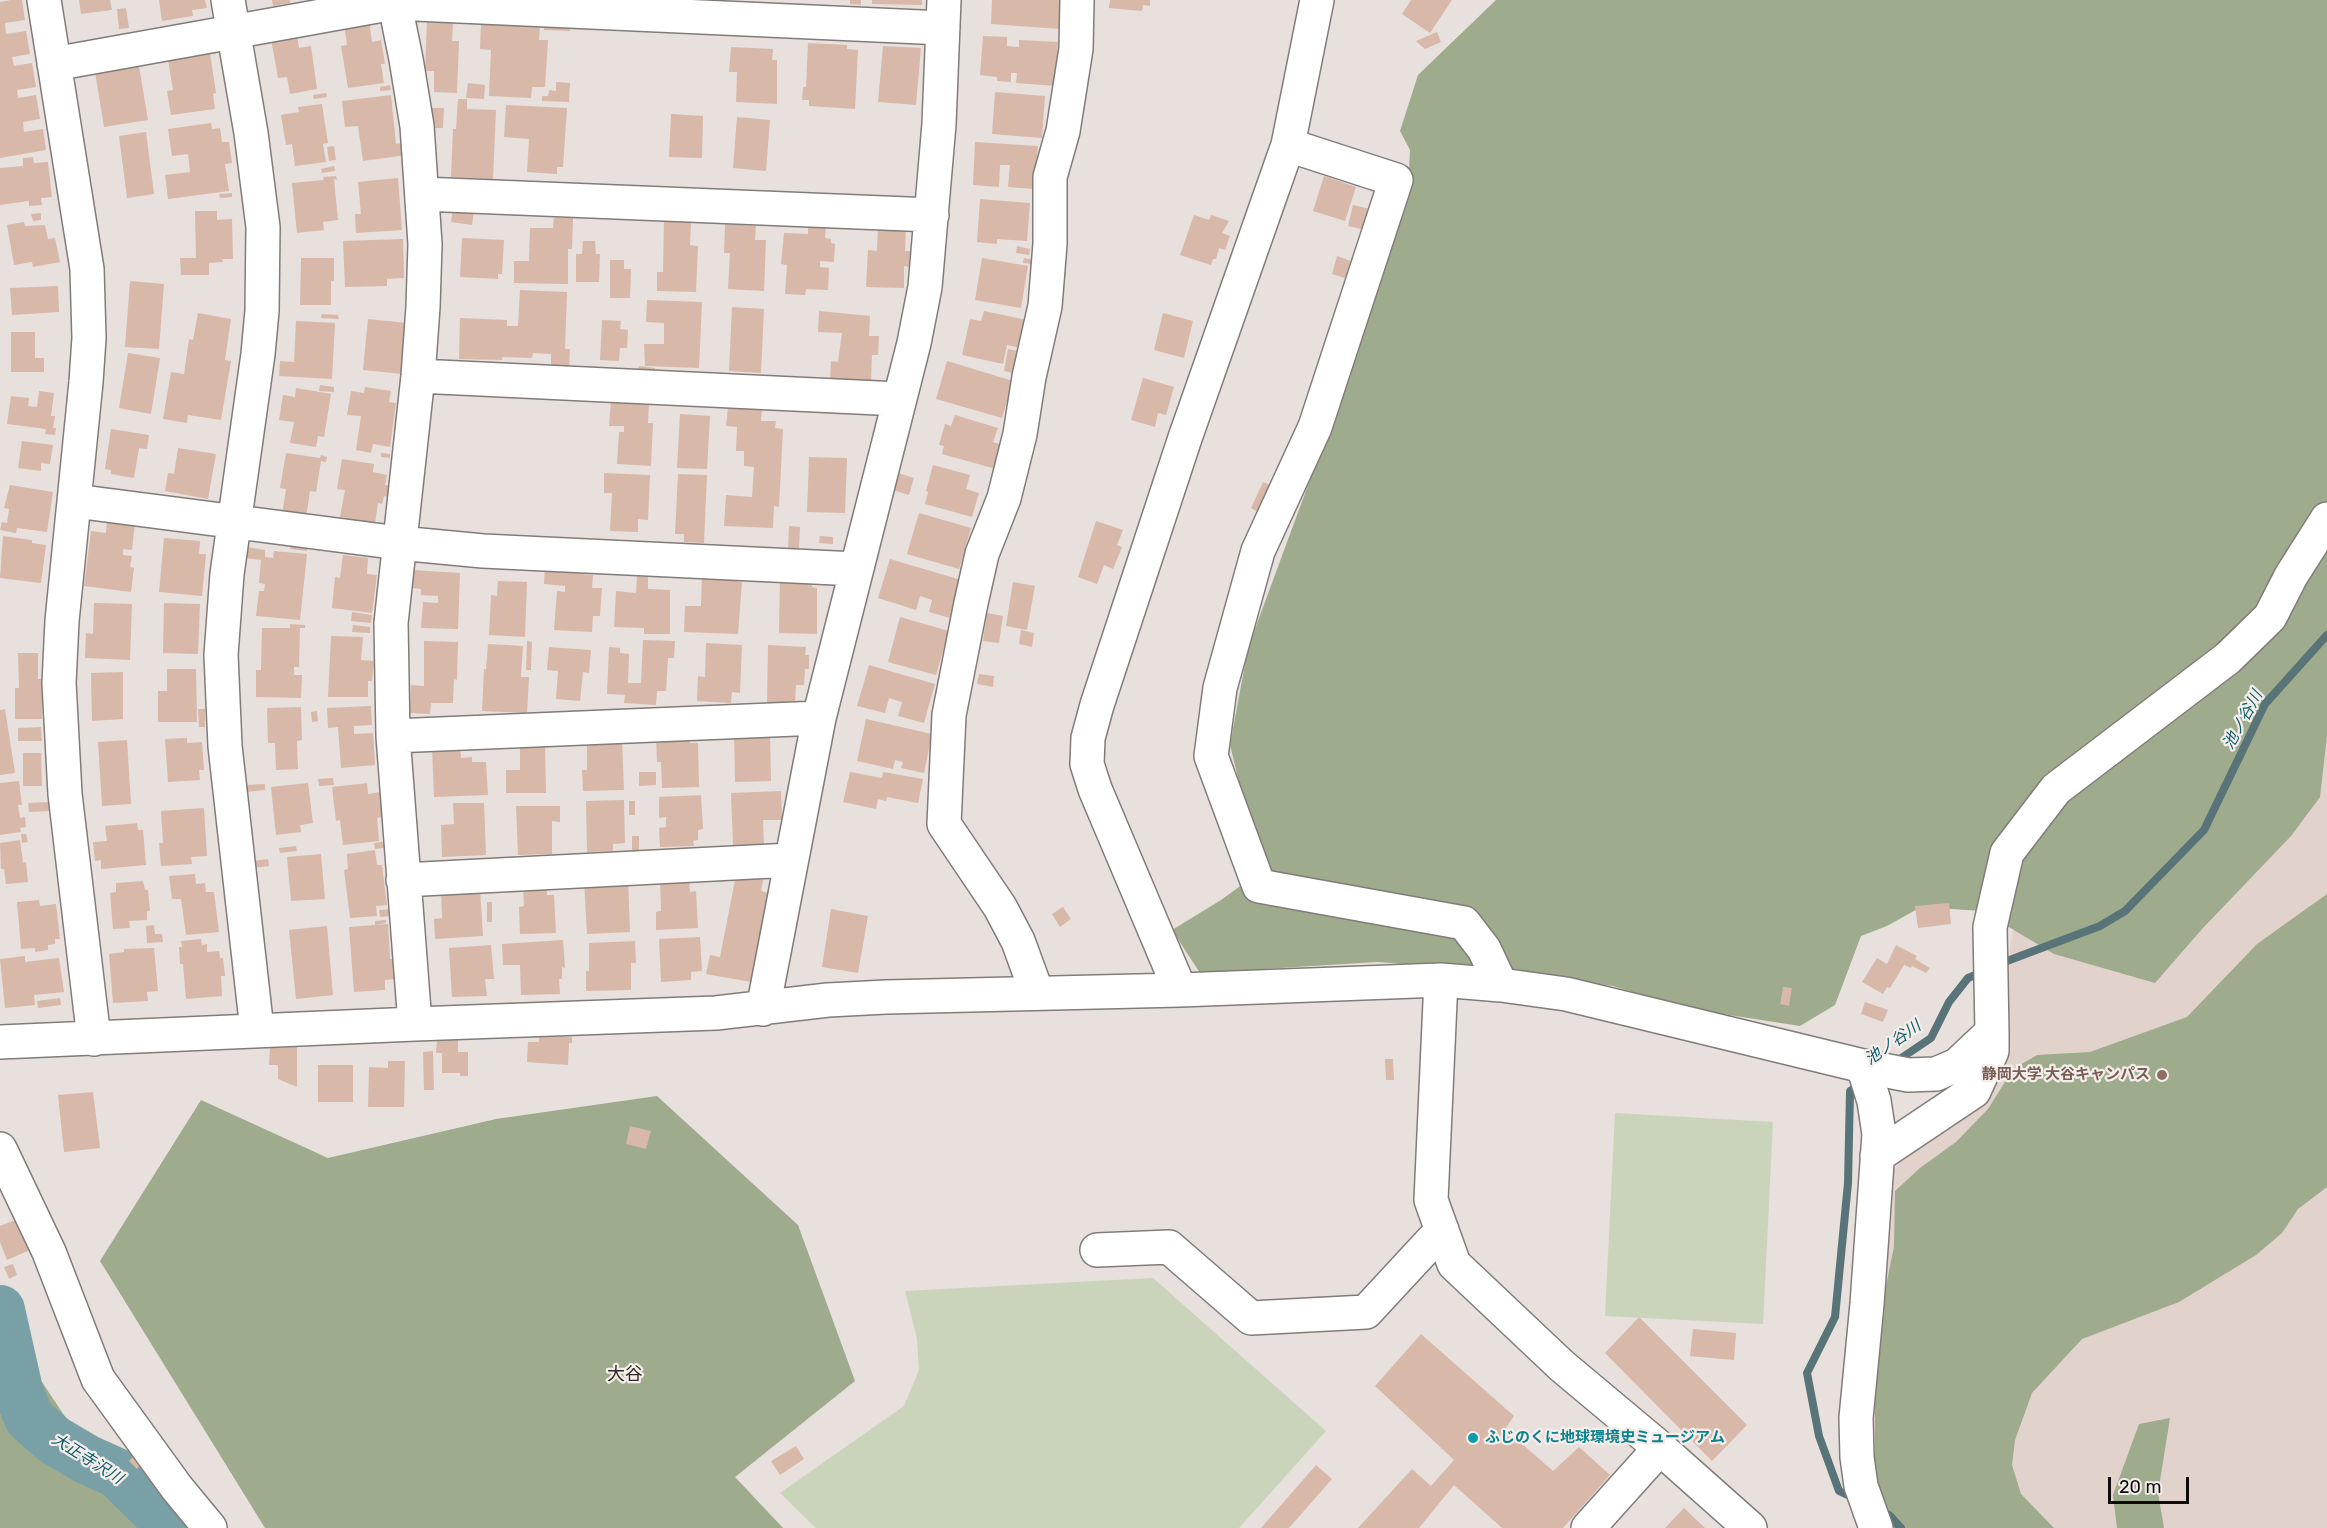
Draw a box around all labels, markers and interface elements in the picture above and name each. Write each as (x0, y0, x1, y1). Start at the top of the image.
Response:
water label: 池ノ谷川 (2219, 687, 2267, 753)
water label: 池ノ谷川 (1861, 1017, 1925, 1069)
place label: 静岡大学 大谷キャンパス (1982, 1066, 2150, 1084)
marker: 静岡大学 大谷キャンパス (2155, 1068, 2169, 1082)
district label: 大谷 (607, 1364, 643, 1386)
place label: ふじのくに地球環境史ミュージアム (1485, 1429, 1725, 1447)
water label: 大正寺沢川 (48, 1430, 126, 1488)
marker: ふじのくに地球環境史ミュージアム (1466, 1431, 1480, 1445)
scale bar (2111, 1465, 2192, 1503)
text: 20 m (2119, 1476, 2161, 1498)

